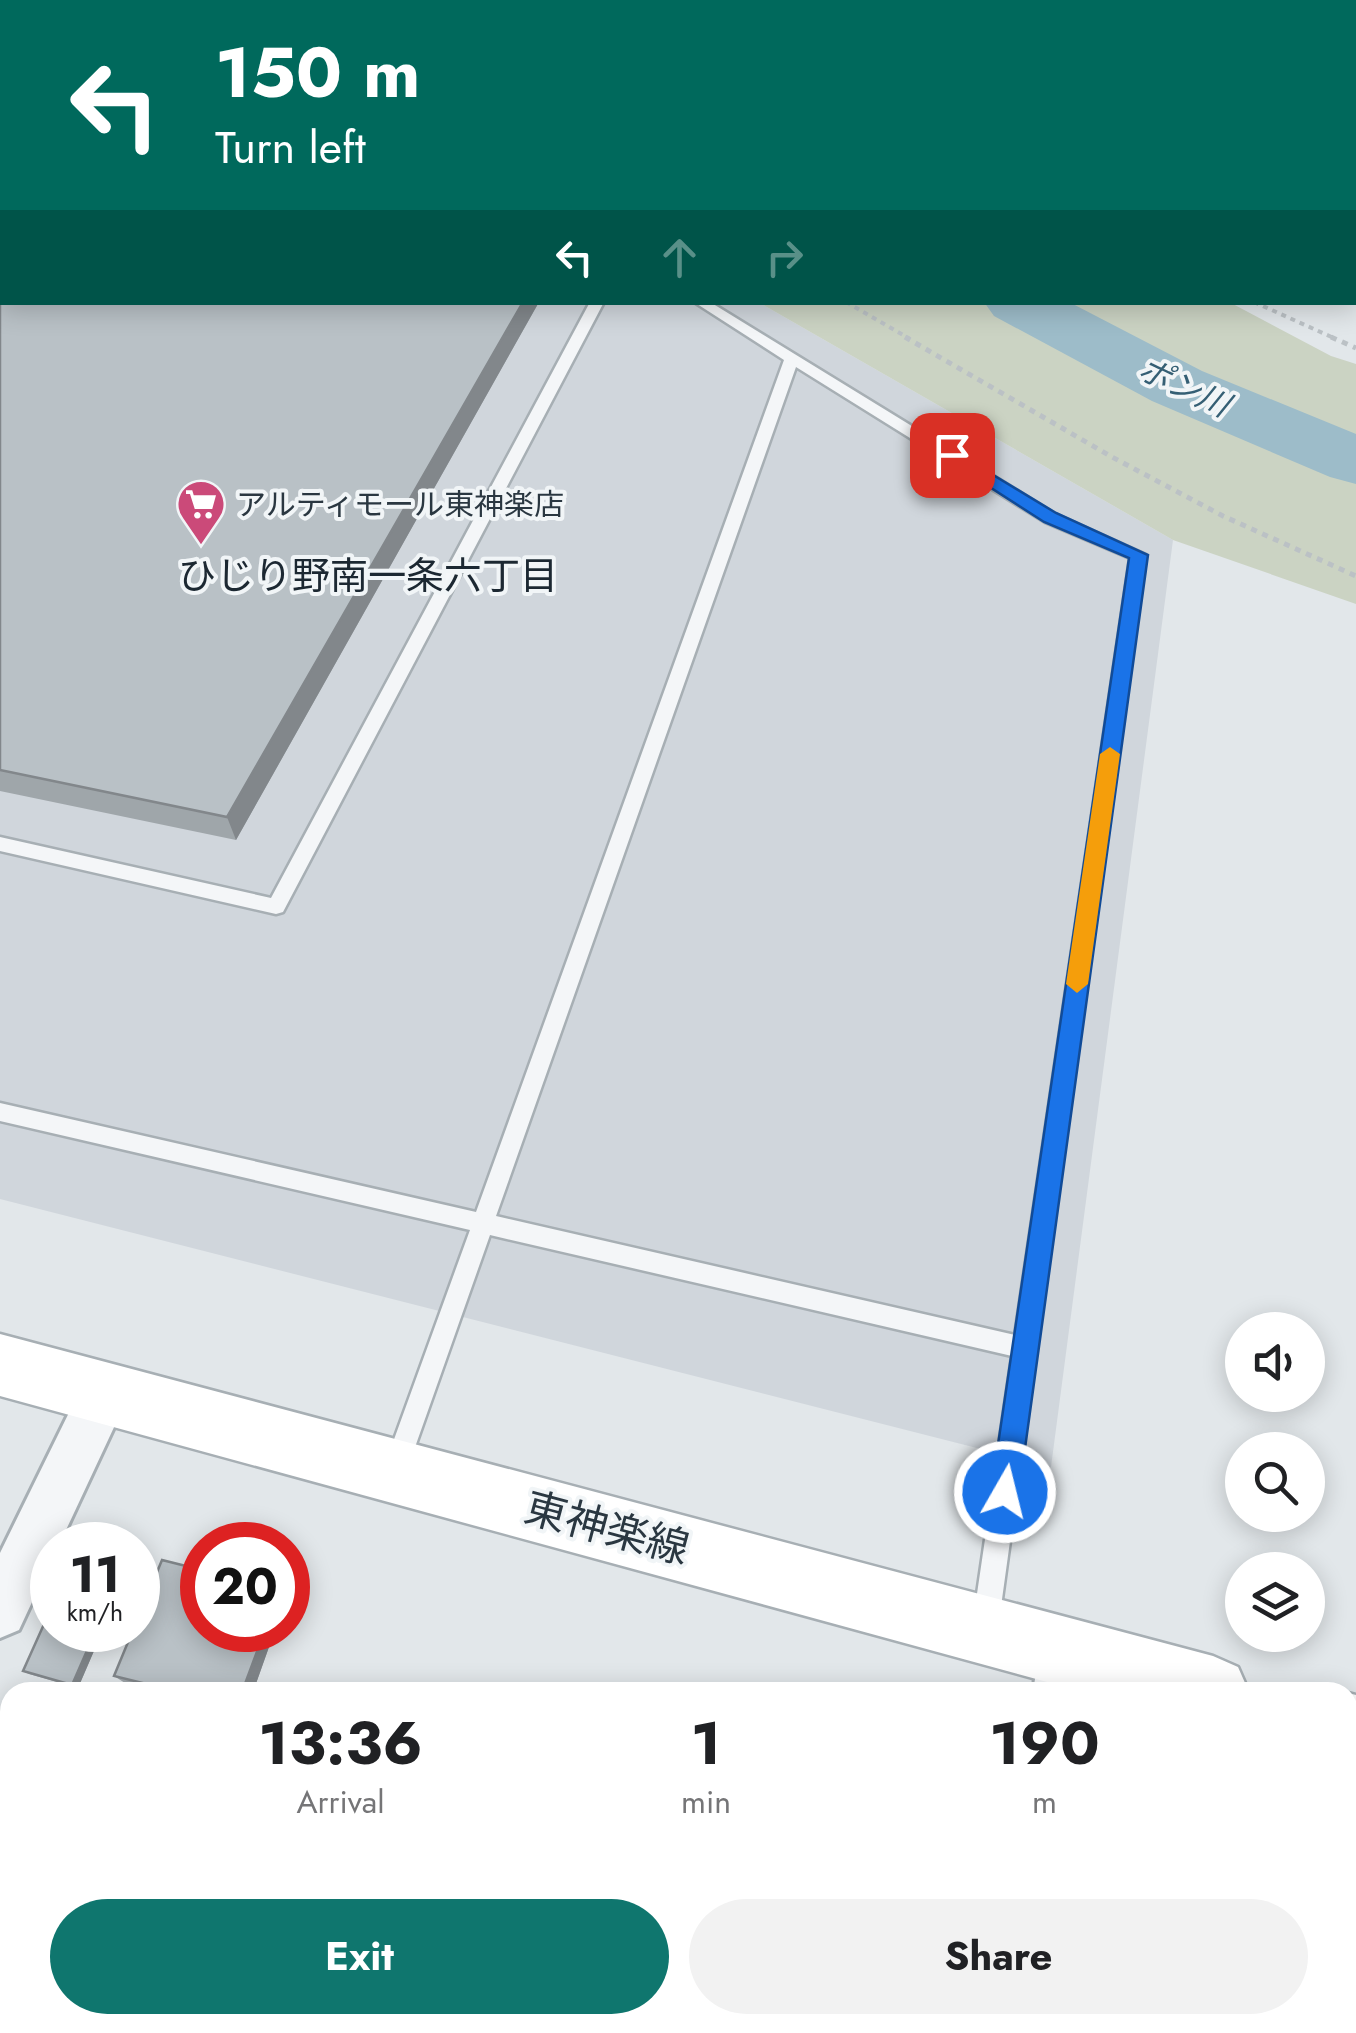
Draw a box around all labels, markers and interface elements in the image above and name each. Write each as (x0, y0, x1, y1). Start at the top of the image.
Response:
text: 150 m (215, 22, 421, 123)
icon: left (50, 40, 180, 170)
text: Turn left (215, 115, 366, 180)
icon: left (547, 230, 602, 285)
icon: ahead (652, 230, 707, 285)
icon: right (757, 230, 812, 285)
water label: ポン川 (1131, 346, 1240, 429)
pin (910, 413, 995, 498)
icon: arrive (925, 428, 980, 483)
supermarket icon: アルティモール東神楽店 (175, 478, 227, 546)
place label: アルティモール東神楽店 (236, 483, 564, 526)
district label: ひじり野南一条六丁目 (178, 548, 558, 603)
map controls (1225, 1312, 1325, 1652)
button: sound (1225, 1312, 1325, 1412)
button: search (1225, 1432, 1325, 1532)
position arrow (953, 1440, 1057, 1544)
street label: 東神楽線 (518, 1477, 696, 1579)
speed limit sign: 20 (180, 1522, 310, 1652)
text: 11 (70, 1538, 120, 1611)
button: layers (1225, 1552, 1325, 1652)
text: km/h (67, 1594, 123, 1630)
text: 13:36 (258, 1700, 423, 1787)
text: 1 (691, 1700, 721, 1787)
text: 190 (989, 1700, 1100, 1787)
text: Arrival (296, 1779, 385, 1825)
text: min (681, 1779, 731, 1825)
text: m (1032, 1779, 1057, 1825)
button: Exit (50, 1899, 669, 2014)
button: Share (689, 1899, 1308, 2014)

